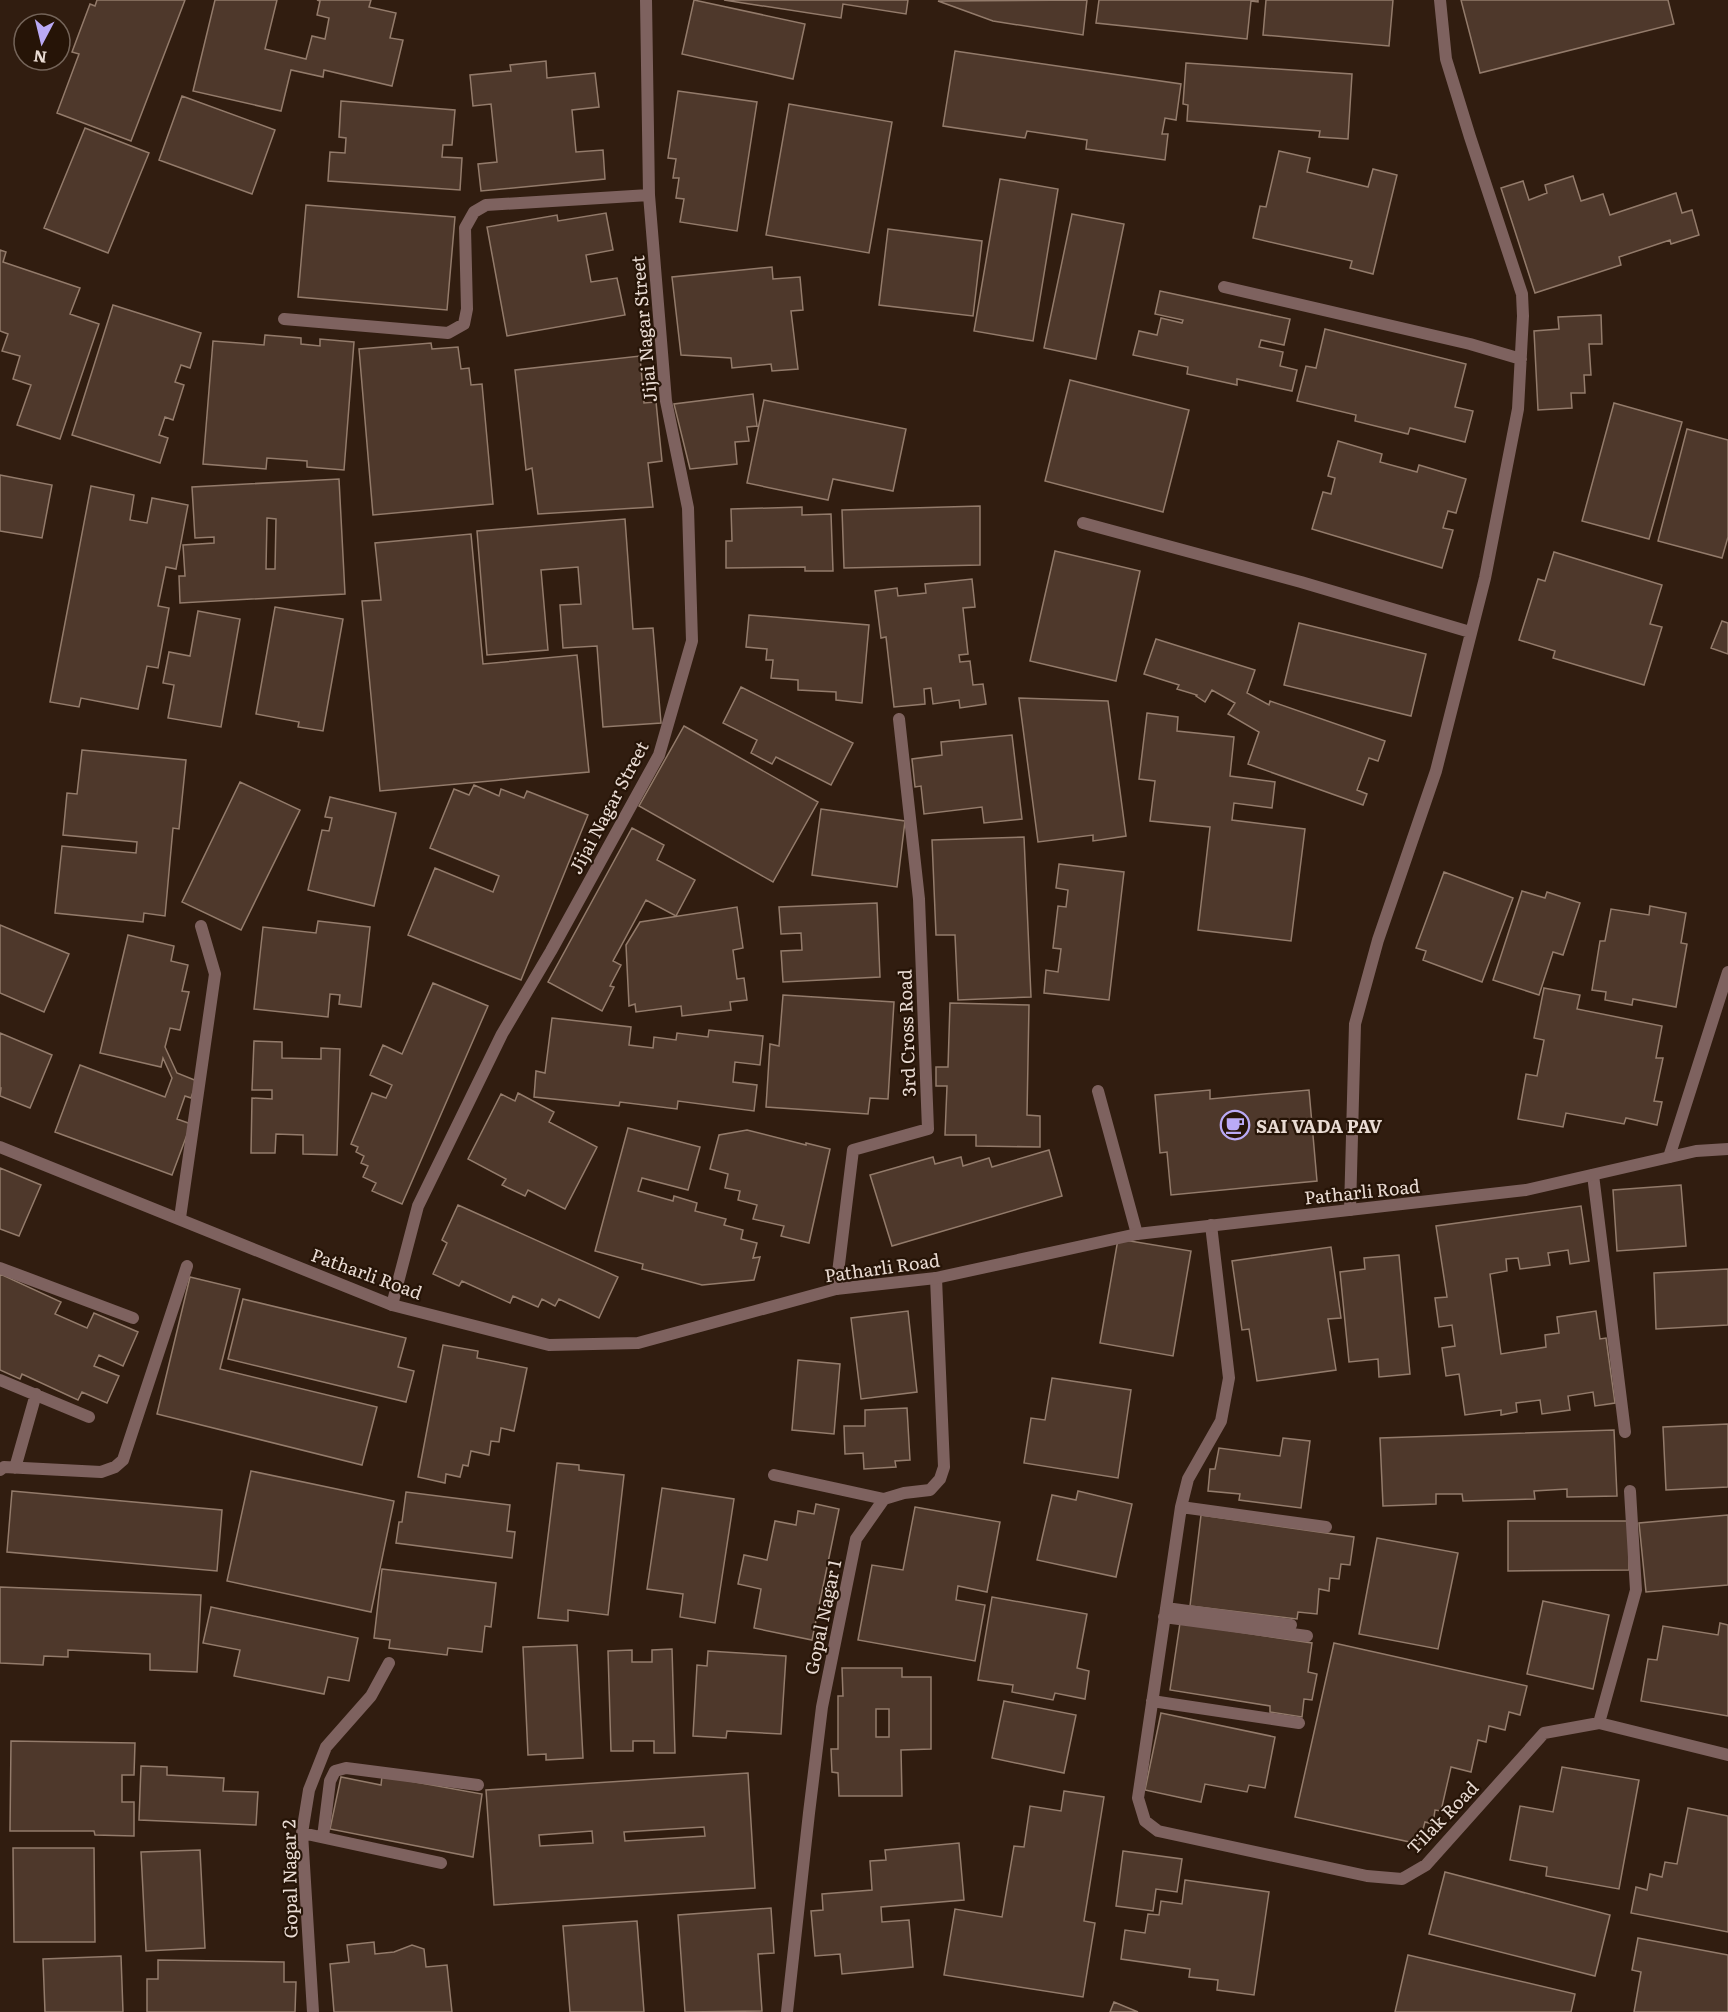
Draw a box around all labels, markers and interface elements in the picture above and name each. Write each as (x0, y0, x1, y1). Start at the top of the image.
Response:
north arrow (12, 12, 72, 72)
text: N (32, 45, 48, 71)
street label: Jijai Nagar Street (623, 254, 663, 404)
street label: Jijai Nagar Street (561, 735, 655, 878)
street label: 3rd Cross Road (890, 969, 922, 1097)
cafe icon: SAI VADA PAV (1219, 1109, 1251, 1141)
place label: SAI VADA PAV (1256, 1112, 1383, 1139)
street label: Patharli Road (1303, 1172, 1421, 1210)
street label: Patharli Road (308, 1240, 426, 1306)
street label: Patharli Road (823, 1246, 941, 1288)
street label: Gopal Nagar 1 (797, 1557, 847, 1677)
street label: Tilak Road (1400, 1774, 1484, 1860)
street label: Gopal Nagar 2 (274, 1819, 304, 1939)

